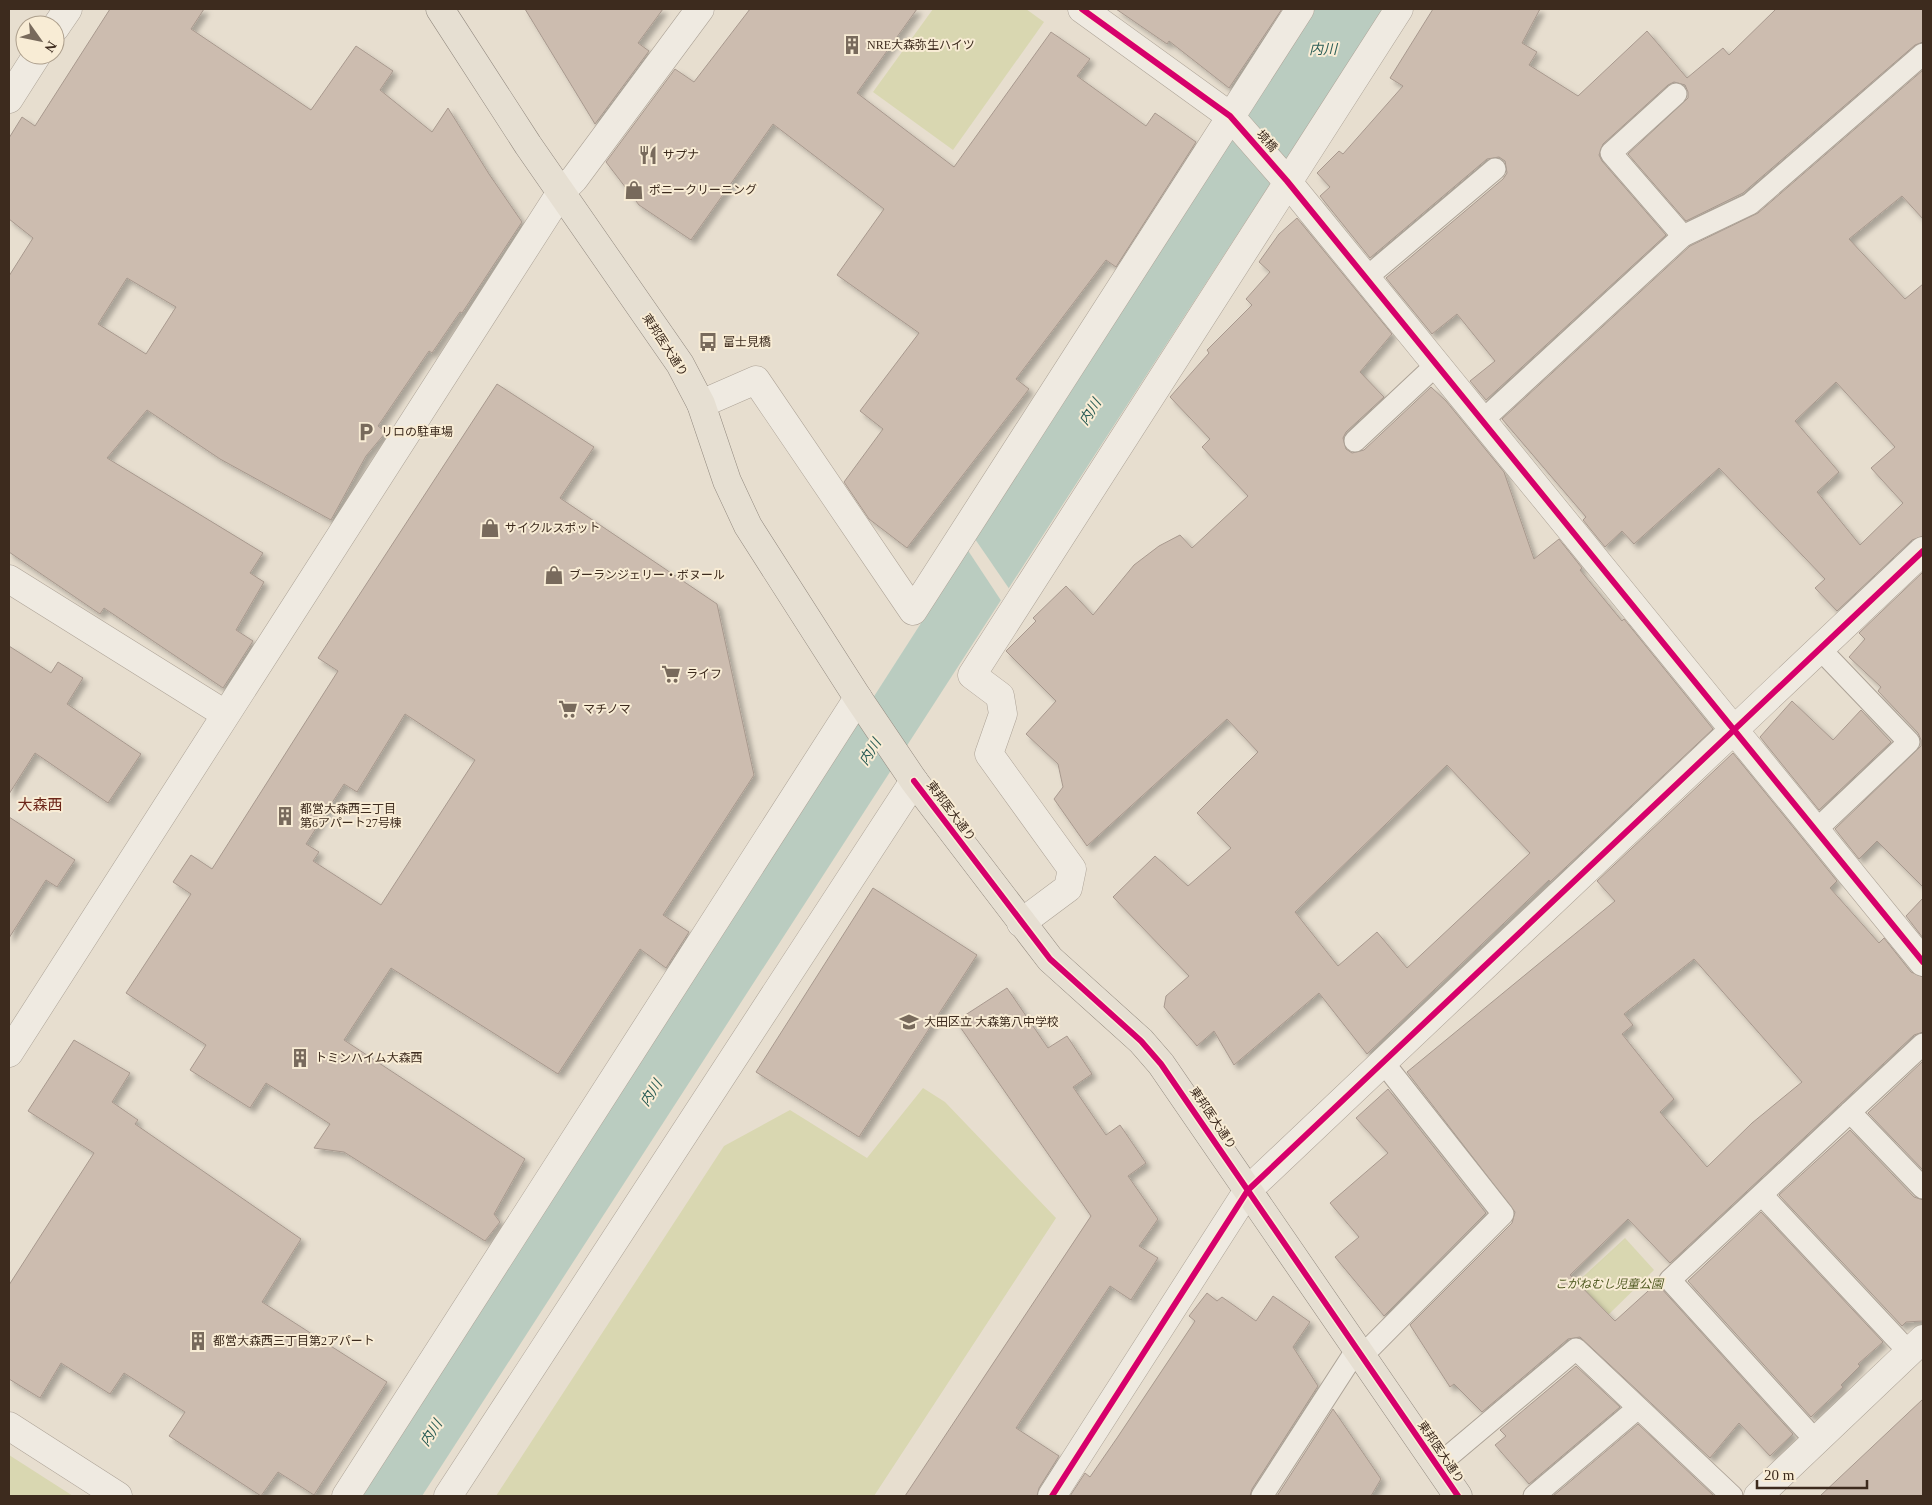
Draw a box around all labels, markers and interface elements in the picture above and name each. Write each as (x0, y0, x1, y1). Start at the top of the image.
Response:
north arrow (15, 15, 65, 65)
building icon: NRE大森弥生ハイツ (841, 34, 863, 56)
text: N (41, 38, 60, 55)
place label: NRE大森弥生ハイツ (867, 38, 975, 52)
water label: 内川 (1309, 42, 1339, 57)
street label: 境橋 (1254, 127, 1280, 155)
restaurant icon: サプナ (637, 144, 659, 166)
place label: サプナ (663, 148, 699, 162)
shop icon: ポニークリーニング (623, 179, 645, 201)
place label: ポニークリーニング (649, 183, 757, 197)
street label: 東邦医大通り (640, 311, 690, 379)
bus stop icon: 富士見橋 (697, 331, 719, 353)
place label: 富士見橋 (723, 335, 771, 349)
water label: 内川 (1076, 394, 1105, 428)
parking icon: リロの駐車場 (355, 421, 377, 443)
place label: リロの駐車場 (381, 425, 453, 439)
shop icon: サイクルスポット (479, 517, 501, 539)
place label: サイクルスポット (505, 521, 600, 535)
shop icon: ブーランジェリー・ボヌール (543, 564, 565, 586)
place label: ブーランジェリー・ボヌール (569, 568, 725, 582)
supermarket icon: ライフ (660, 663, 682, 685)
place label: ライフ (686, 667, 722, 681)
supermarket icon: マチノマ (557, 698, 579, 720)
place label: マチノマ (583, 702, 631, 716)
water label: 内川 (856, 734, 885, 768)
street label: 東邦医大通り (924, 778, 978, 844)
district label: 大森西 (17, 797, 63, 813)
place label: 都営大森西三丁目 第6アパート27号棟 (300, 802, 402, 830)
building icon: 都営大森西三丁目 第6アパート27号棟 (274, 805, 296, 827)
school or university icon: 大田区立 大森第八中学校 (898, 1011, 920, 1033)
place label: 大田区立 大森第八中学校 (924, 1015, 1059, 1029)
building icon: トミンハイム大森西 (289, 1047, 311, 1069)
place label: トミンハイム大森西 (315, 1051, 423, 1065)
water label: 内川 (637, 1075, 666, 1109)
street label: 東邦医大通り (1187, 1084, 1239, 1152)
park label: こがねむし児童公園 (1555, 1277, 1665, 1291)
building icon: 都営大森西三丁目第2アパート (187, 1330, 209, 1352)
place label: 都営大森西三丁目第2アパート (213, 1334, 375, 1348)
water label: 内川 (417, 1415, 446, 1449)
street label: 東邦医大通り (1415, 1418, 1467, 1486)
scale bar (1757, 1458, 1867, 1490)
text: 20 m (1764, 1467, 1795, 1483)

